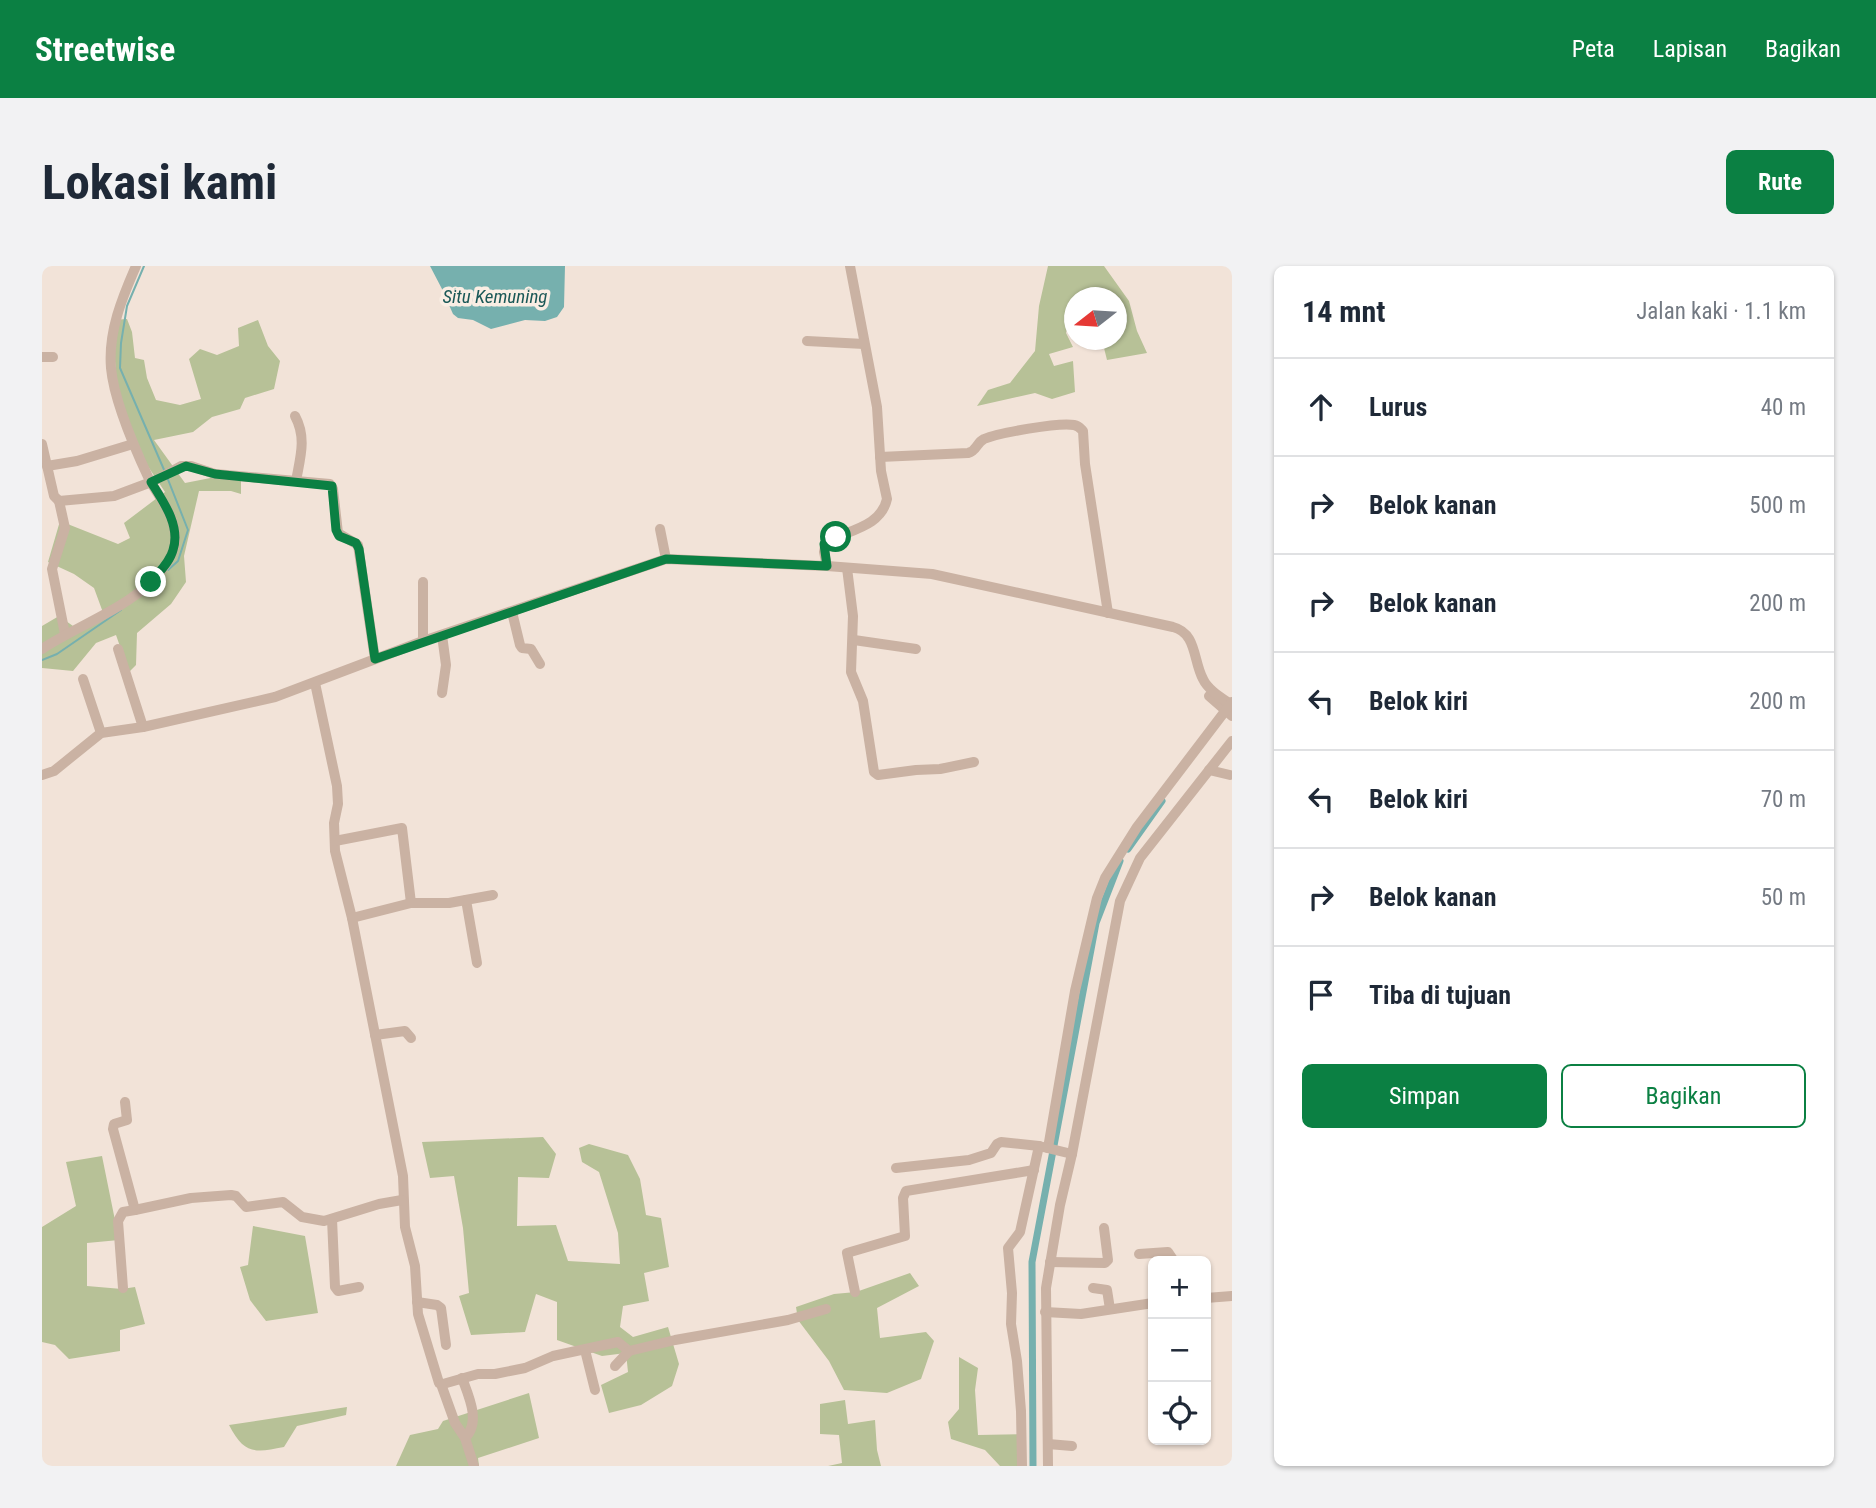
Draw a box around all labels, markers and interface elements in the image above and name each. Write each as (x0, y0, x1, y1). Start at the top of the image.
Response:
text: Streetwise (35, 30, 175, 69)
text: Peta (1572, 35, 1615, 63)
text: Lapisan (1653, 35, 1727, 63)
text: Bagikan (1765, 35, 1841, 63)
button: Rute (1726, 150, 1834, 214)
text: Lokasi kami (42, 154, 277, 211)
water label: Situ Kemuning (443, 285, 547, 308)
north arrow (1064, 287, 1127, 350)
text: 14 mnt (1302, 294, 1385, 329)
text: Jalan kaki · 1.1 km (1636, 298, 1806, 325)
icon: ahead (1302, 388, 1340, 426)
text: Lurus (1369, 392, 1427, 422)
text: 40 m (1761, 394, 1806, 421)
icon: right (1302, 486, 1340, 524)
text: Belok kanan (1369, 490, 1496, 520)
text: 500 m (1749, 492, 1806, 519)
route start (820, 521, 851, 552)
route end (135, 566, 166, 597)
icon: right (1302, 584, 1340, 622)
text: Belok kanan (1369, 588, 1496, 618)
text: 200 m (1749, 590, 1806, 617)
icon: left (1302, 682, 1340, 720)
text: Belok kiri (1369, 686, 1468, 716)
text: 200 m (1749, 688, 1806, 715)
icon: left (1302, 780, 1340, 818)
text: Belok kiri (1369, 784, 1468, 814)
text: 70 m (1761, 786, 1806, 813)
icon: right (1302, 878, 1340, 916)
text: Belok kanan (1369, 882, 1496, 912)
text: 50 m (1761, 884, 1806, 911)
icon: arrive (1302, 976, 1340, 1014)
text: Tiba di tujuan (1369, 980, 1511, 1010)
button: Simpan (1302, 1064, 1547, 1128)
button: Bagikan (1561, 1064, 1806, 1128)
map controls (1148, 1256, 1211, 1445)
button: + (1148, 1256, 1211, 1319)
button: − (1148, 1319, 1211, 1382)
button: locate (1148, 1382, 1211, 1445)

